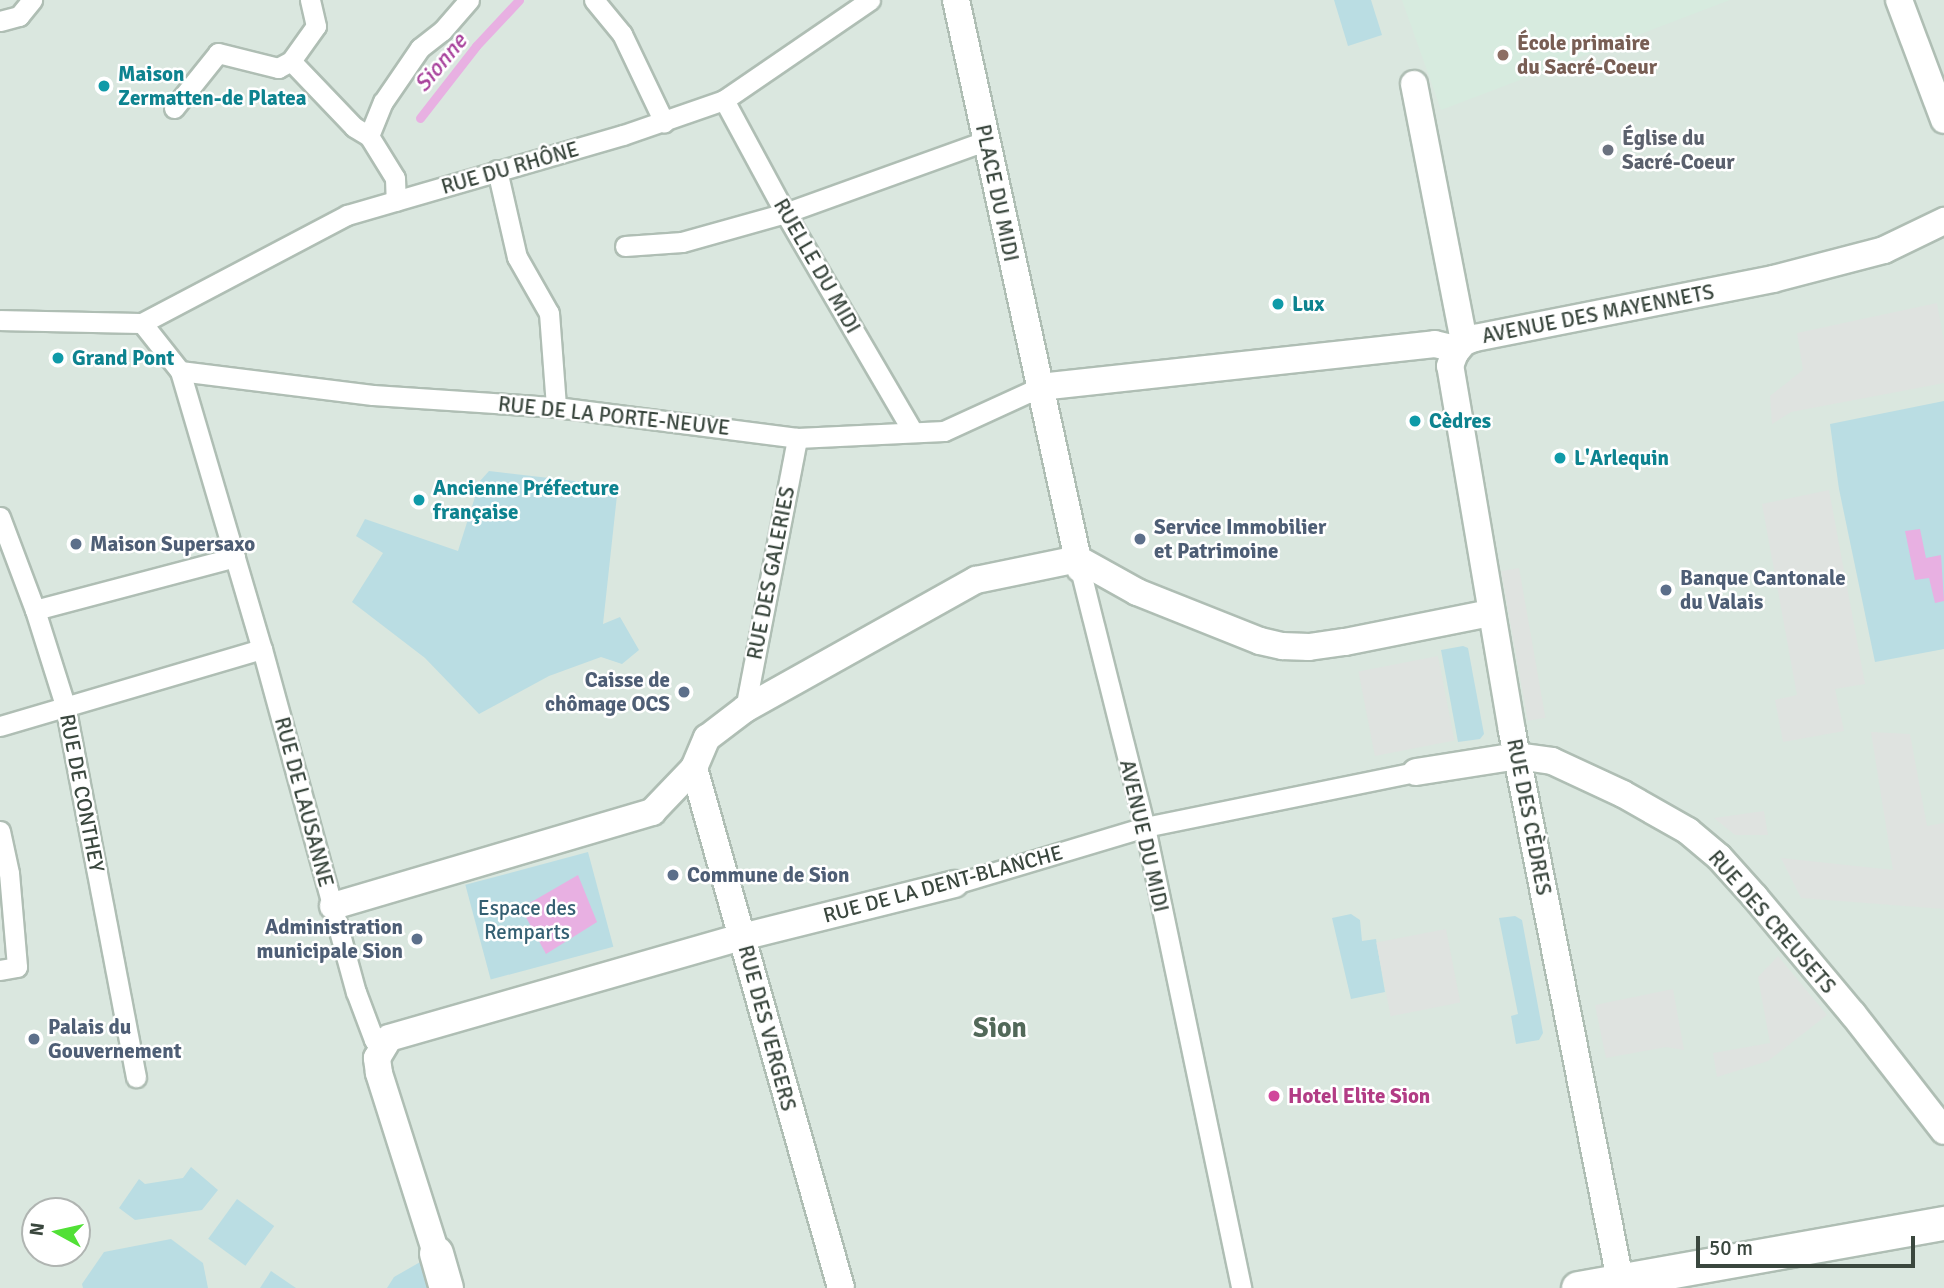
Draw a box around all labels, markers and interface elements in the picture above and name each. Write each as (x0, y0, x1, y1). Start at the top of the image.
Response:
water label: Sionne (409, 28, 473, 98)
place label: École primaire du Sacré-Coeur (1517, 30, 1657, 80)
marker: École primaire du Sacré-Coeur (1495, 47, 1511, 63)
place label: Maison Zermatten-de Platea (118, 61, 307, 111)
marker: Maison Zermatten-de Platea (96, 78, 112, 94)
street label: PLACE DU MIDI (970, 122, 1024, 264)
place label: Église du Sacré-Coeur (1622, 125, 1735, 175)
street label: RUE DU RHÔNE (438, 136, 582, 200)
marker: Église du Sacré-Coeur (1600, 142, 1616, 158)
street label: RUELLE DU MIDI (768, 194, 866, 338)
street label: AVENUE DES MAYENNETS (1480, 279, 1716, 349)
place label: Lux (1292, 291, 1324, 317)
marker: Lux (1270, 296, 1286, 312)
place label: Grand Pont (72, 345, 174, 371)
marker: Grand Pont (50, 350, 66, 366)
street label: RUE DE LA PORTE-NEUVE (497, 391, 731, 441)
place label: Cèdres (1429, 408, 1491, 434)
marker: Cèdres (1407, 413, 1423, 429)
place label: L'Arlequin (1574, 445, 1669, 471)
marker: L'Arlequin (1552, 450, 1568, 466)
place label: Ancienne Préfecture française (433, 475, 619, 525)
street label: RUE DES GALERIES (742, 484, 800, 662)
marker: Ancienne Préfecture française (411, 492, 427, 508)
place label: Service Immobilier et Patrimoine (1154, 514, 1326, 564)
place label: Maison Supersaxo (90, 531, 255, 557)
marker: Service Immobilier et Patrimoine (1132, 531, 1148, 547)
marker: Maison Supersaxo (68, 536, 84, 552)
place label: Banque Cantonale du Valais (1680, 565, 1846, 615)
marker: Banque Cantonale du Valais (1658, 582, 1674, 598)
place label: Caisse de chômage OCS (545, 667, 670, 717)
marker: Caisse de chômage OCS (676, 684, 692, 700)
street label: RUE DE CONTHEY (54, 712, 110, 874)
street label: RUE DE LAUSANNE (269, 714, 339, 890)
street label: RUE DES CÈDRES (1501, 737, 1557, 897)
street label: AVENUE DU MIDI (1114, 757, 1174, 915)
street label: RUE DE LA DENT-BLANCHE (821, 840, 1065, 928)
street label: RUE DES CREUSETS (1703, 845, 1841, 999)
place label: Commune de Sion (687, 862, 849, 888)
marker: Commune de Sion (665, 867, 681, 883)
park label: Espace des Remparts (478, 895, 576, 945)
place label: Administration municipale Sion (256, 914, 403, 964)
marker: Administration municipale Sion (409, 931, 425, 947)
street label: RUE DES VERGERS (733, 942, 801, 1114)
district label: Sion (973, 1011, 1027, 1045)
place label: Palais du Gouvernement (48, 1014, 182, 1064)
marker: Palais du Gouvernement (26, 1031, 42, 1047)
place label: Hotel Elite Sion (1288, 1083, 1430, 1109)
marker: Hotel Elite Sion (1266, 1088, 1282, 1104)
north arrow (21, 1197, 91, 1267)
text: N (24, 1221, 50, 1238)
scale bar (1699, 1222, 1918, 1266)
text: 50 m (1709, 1235, 1753, 1261)

